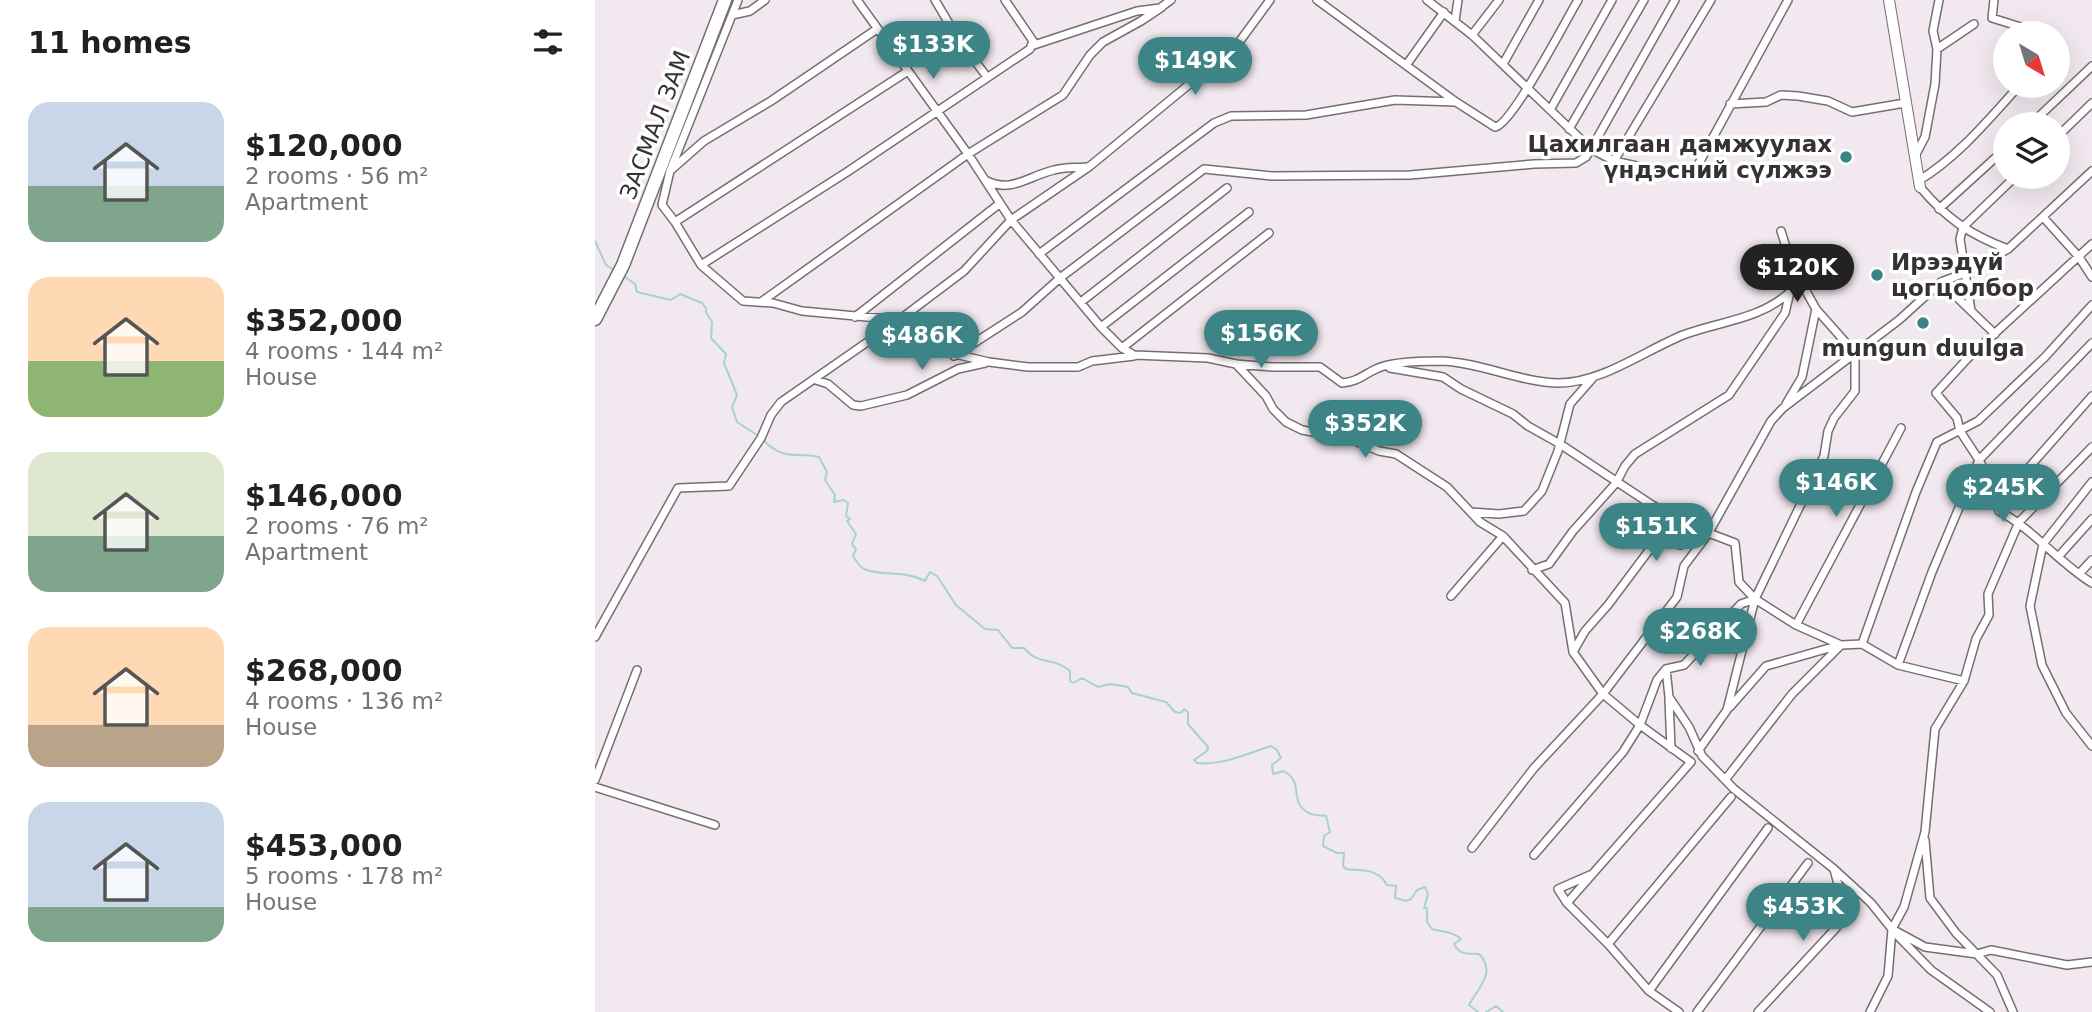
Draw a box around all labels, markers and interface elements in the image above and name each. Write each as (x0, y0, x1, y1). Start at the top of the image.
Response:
north arrow (1993, 21, 2070, 98)
map controls (1993, 21, 2070, 189)
pin: $133K (884, 22, 982, 81)
icon: filters (529, 23, 567, 61)
text: 11 homes (28, 25, 192, 60)
text: $133K (892, 31, 974, 57)
pin: $149K (1146, 38, 1244, 97)
street label: ЗАСМАЛ ЗАМ (615, 47, 695, 203)
text: $149K (1154, 47, 1236, 73)
button: layers (1993, 112, 2070, 189)
text: $120,000 (245, 128, 403, 163)
icon: home (84, 130, 168, 214)
place label: Цахилгаан дамжуулах үндэсний сүлжээ (1527, 131, 1832, 183)
marker: Цахилгаан дамжуулах үндэсний сүлжээ (1838, 149, 1854, 165)
text: 2 rooms · 56 m² (245, 163, 429, 189)
text: Apartment (245, 189, 368, 215)
pin: $120K (1748, 244, 1846, 304)
place label: Ирээдүй цогцолбор (1891, 249, 2034, 301)
text: $120K (1756, 254, 1838, 280)
marker: Ирээдүй цогцолбор (1869, 267, 1885, 283)
text: $352,000 (245, 303, 403, 338)
icon: home (84, 305, 168, 389)
pin: $156K (1212, 310, 1310, 370)
pin: $486K (873, 312, 971, 372)
marker: mungun duulga (1915, 315, 1931, 331)
text: $156K (1220, 320, 1302, 346)
text: $486K (881, 322, 963, 348)
place label: mungun duulga (1821, 335, 2025, 361)
text: 4 rooms · 144 m² (245, 338, 443, 364)
text: House (245, 364, 317, 390)
pin: $352K (1316, 400, 1414, 460)
text: $352K (1324, 410, 1406, 436)
pin: $146K (1787, 460, 1885, 519)
pin: $245K (1954, 464, 2052, 524)
text: $146K (1795, 469, 1877, 495)
text: $245K (1962, 474, 2044, 500)
text: $146,000 (245, 478, 403, 513)
icon: home (84, 480, 168, 564)
pin: $151K (1607, 504, 1705, 563)
text: 2 rooms · 76 m² (245, 513, 429, 539)
text: $151K (1615, 513, 1697, 539)
text: Apartment (245, 539, 368, 565)
pin: $268K (1651, 608, 1749, 668)
text: $268K (1659, 618, 1741, 644)
text: $268,000 (245, 653, 403, 688)
icon: home (84, 655, 168, 739)
text: 4 rooms · 136 m² (245, 688, 443, 714)
text: House (245, 714, 317, 740)
text: $453,000 (245, 828, 403, 863)
icon: home (84, 830, 168, 914)
text: 5 rooms · 178 m² (245, 863, 443, 889)
pin: $453K (1754, 884, 1852, 943)
text: House (245, 889, 317, 915)
text: $453K (1762, 893, 1844, 919)

